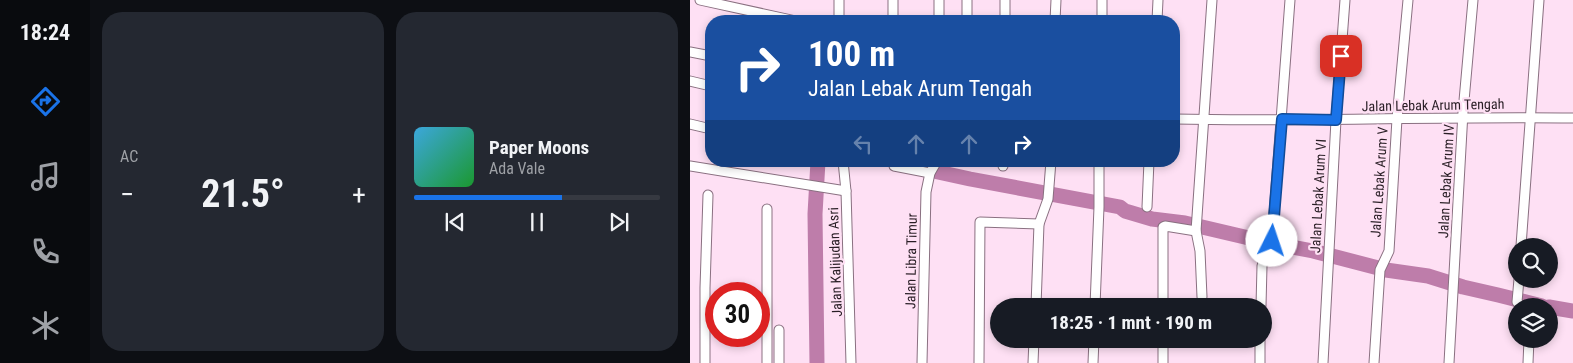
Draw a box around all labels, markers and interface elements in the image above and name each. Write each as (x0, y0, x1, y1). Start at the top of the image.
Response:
text: 18:24 (20, 20, 70, 45)
text: 100 m (808, 34, 895, 75)
icon: right (725, 35, 790, 100)
pin (1320, 35, 1362, 77)
icon: arrive (1327, 42, 1355, 70)
text: Jalan Lebak Arum Tengah (808, 76, 1032, 101)
icon: directions (28, 84, 63, 119)
street label: Jalan Lebak Arum Tengah (1362, 96, 1504, 114)
street label: Jalan Lebak Arum IV (1435, 124, 1457, 238)
street label: Jalan Lebak Arum V (1367, 126, 1391, 238)
icon: left (849, 130, 877, 158)
icon: ahead (902, 130, 930, 158)
icon: ahead (955, 130, 983, 158)
icon: right (1008, 130, 1036, 158)
text: Paper Moons (489, 136, 589, 159)
street label: Jalan Lebak Arum VI (1307, 139, 1329, 253)
text: AC (120, 147, 138, 166)
icon: music (28, 159, 63, 194)
text: Ada Vale (489, 159, 545, 178)
text: 21.5° (201, 172, 285, 216)
text: − (120, 178, 134, 211)
text: + (352, 178, 366, 211)
street label: Jalan Kalijudan Asri (825, 207, 845, 317)
icon: previous (441, 208, 469, 236)
icon: pause (523, 208, 551, 236)
icon: next (605, 208, 633, 236)
street label: Jalan Libra Timur (902, 213, 920, 309)
position arrow (1245, 214, 1297, 266)
icon: phone (28, 234, 63, 269)
map controls (1508, 238, 1558, 348)
button: search (1508, 238, 1558, 288)
speed limit sign: 30 (705, 282, 770, 347)
button: layers (1508, 298, 1558, 348)
icon: climate (28, 308, 63, 343)
text: 18:25 · 1 mnt · 190 m (1050, 311, 1212, 334)

